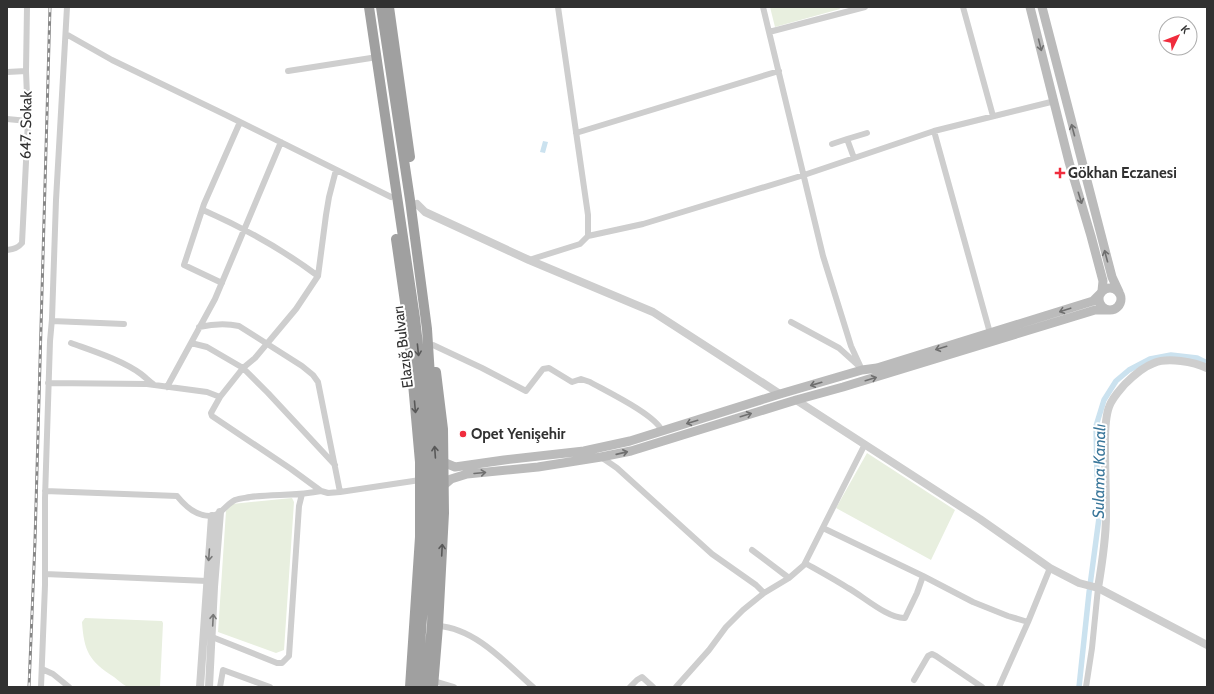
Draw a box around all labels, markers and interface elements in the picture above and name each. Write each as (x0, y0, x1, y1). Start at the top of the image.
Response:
north arrow (1158, 16, 1198, 56)
text: K (1178, 22, 1193, 37)
one-way arrow (1036, 38, 1044, 51)
street label: 647. Sokak (16, 90, 36, 159)
one-way arrow (1069, 124, 1077, 137)
place label: Gökhan Eczanesi (1068, 164, 1177, 182)
marker: Gökhan Eczanesi (1055, 168, 1065, 178)
one-way arrow (1077, 191, 1084, 204)
one-way arrow (1102, 249, 1109, 262)
street label: Elazığ Bulvarı (389, 305, 417, 389)
one-way arrow (1059, 307, 1072, 314)
one-way arrow (415, 343, 422, 356)
one-way arrow (934, 345, 947, 352)
one-way arrow (864, 375, 877, 382)
one-way arrow (809, 381, 822, 388)
one-way arrow (412, 400, 419, 413)
one-way arrow (740, 411, 753, 418)
one-way arrow (685, 419, 698, 426)
water label: Sulama Kanalı (1089, 423, 1109, 519)
place label: Opet Yenişehir (471, 425, 566, 443)
marker: Opet Yenişehir (458, 429, 468, 439)
one-way arrow (431, 446, 438, 459)
one-way arrow (615, 448, 628, 456)
one-way arrow (473, 469, 486, 477)
one-way arrow (438, 544, 446, 557)
one-way arrow (206, 548, 213, 561)
one-way arrow (209, 614, 216, 627)

